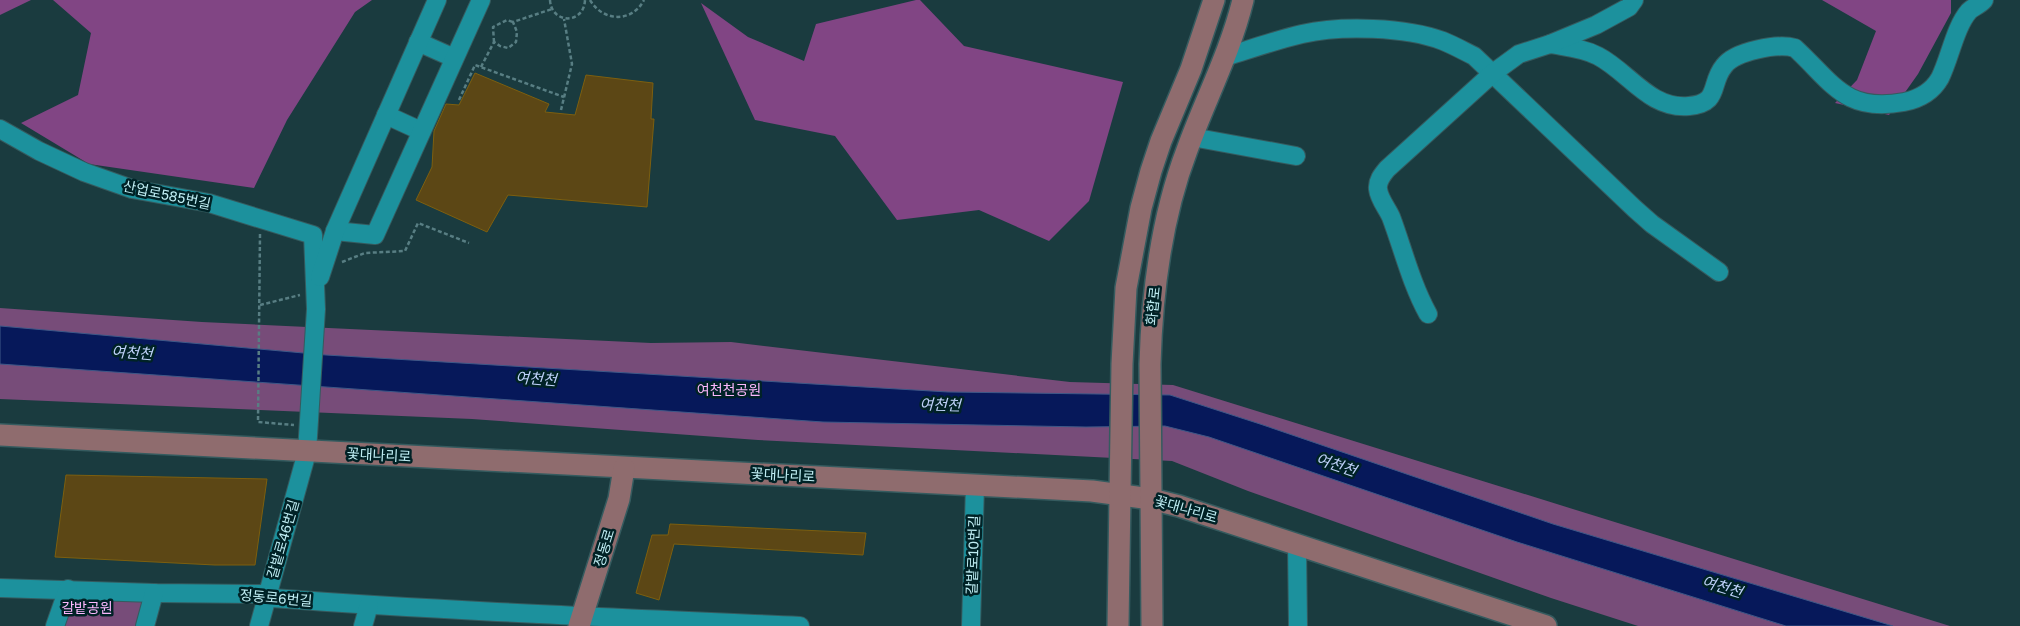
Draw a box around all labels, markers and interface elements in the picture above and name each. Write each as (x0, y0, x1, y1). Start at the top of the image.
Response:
street label: 산업로585번길 (122, 177, 212, 212)
street label: 화합로 (1142, 286, 1163, 326)
water label: 여천천 (111, 342, 156, 363)
water label: 여천천 (515, 368, 560, 389)
park label: 여천천공원 (697, 381, 761, 398)
water label: 여천천 (919, 394, 963, 414)
street label: 꽃대나리로 (346, 444, 412, 465)
water label: 여천천 (1314, 449, 1361, 480)
street label: 꽃대나리로 (750, 464, 816, 485)
street label: 꽃대나리로 (1153, 491, 1220, 526)
street label: 갈밭로46번길 (263, 497, 302, 580)
street label: 갈밭로10번길 (963, 515, 982, 595)
street label: 정동로 (590, 527, 617, 569)
water label: 여천천 (1700, 571, 1747, 601)
street label: 정동로6번길 (239, 586, 313, 609)
park label: 갈밭공원 (61, 599, 113, 616)

